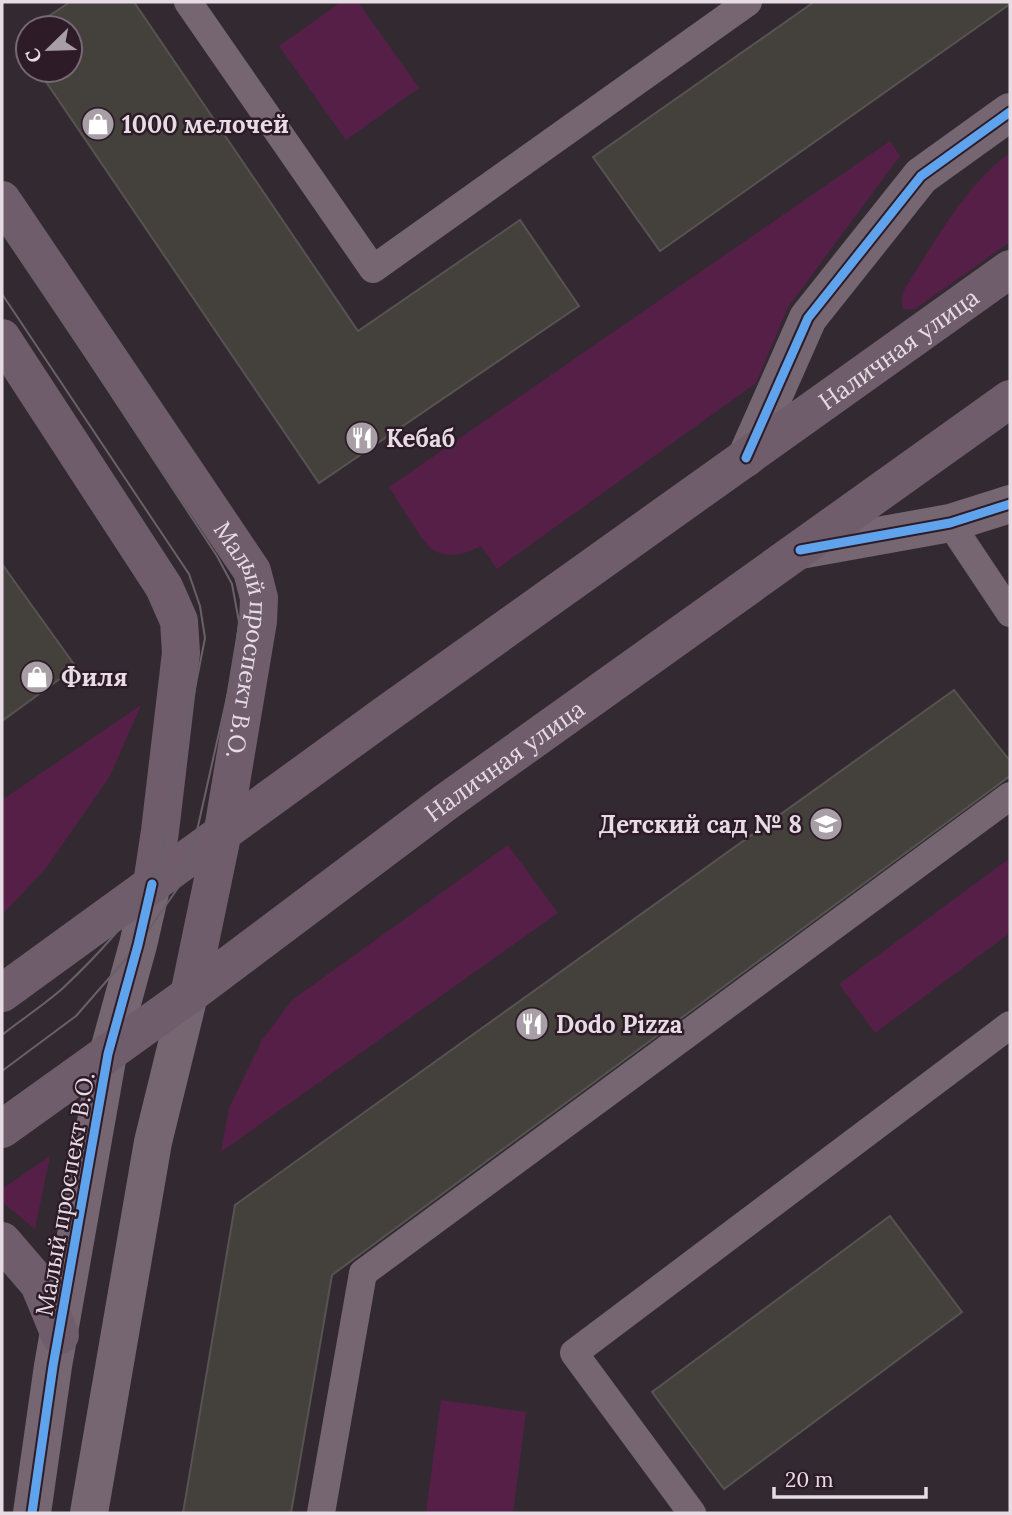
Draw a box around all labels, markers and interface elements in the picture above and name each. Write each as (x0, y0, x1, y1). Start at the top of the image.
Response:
north arrow (14, 14, 84, 84)
text: С (20, 45, 47, 66)
shop icon: 1000 мелочей (79, 105, 117, 143)
place label: 1000 мелочей (122, 109, 289, 140)
street label: Наличная улица (812, 281, 985, 416)
restaurant icon: Кебаб (343, 419, 381, 457)
place label: Кебаб (386, 423, 455, 454)
street label: Малый проспект В.О. (207, 515, 275, 761)
shop icon: Филя (18, 658, 56, 696)
place label: Филя (61, 662, 128, 693)
street label: Наличная улица (418, 693, 590, 828)
school or university icon: Детский сад № 8 (807, 805, 845, 843)
place label: Детский сад № 8 (598, 809, 802, 840)
restaurant icon: Dodo Pizza (513, 1005, 551, 1043)
place label: Dodo Pizza (556, 1009, 683, 1040)
street label: Малый проспект В.О. (28, 1070, 102, 1318)
scale bar (774, 1456, 926, 1500)
text: 20 m (785, 1466, 834, 1493)

